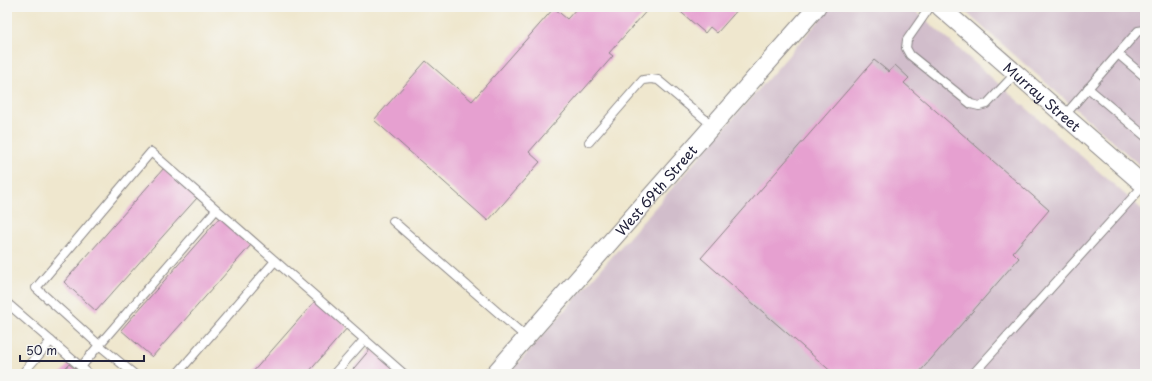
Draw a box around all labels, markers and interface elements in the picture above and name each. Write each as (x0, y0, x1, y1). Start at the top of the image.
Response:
street label: Murray Street (999, 57, 1086, 136)
street label: West 69th Street (610, 140, 702, 240)
scale bar (20, 337, 144, 363)
text: 50 m (26, 341, 57, 359)

